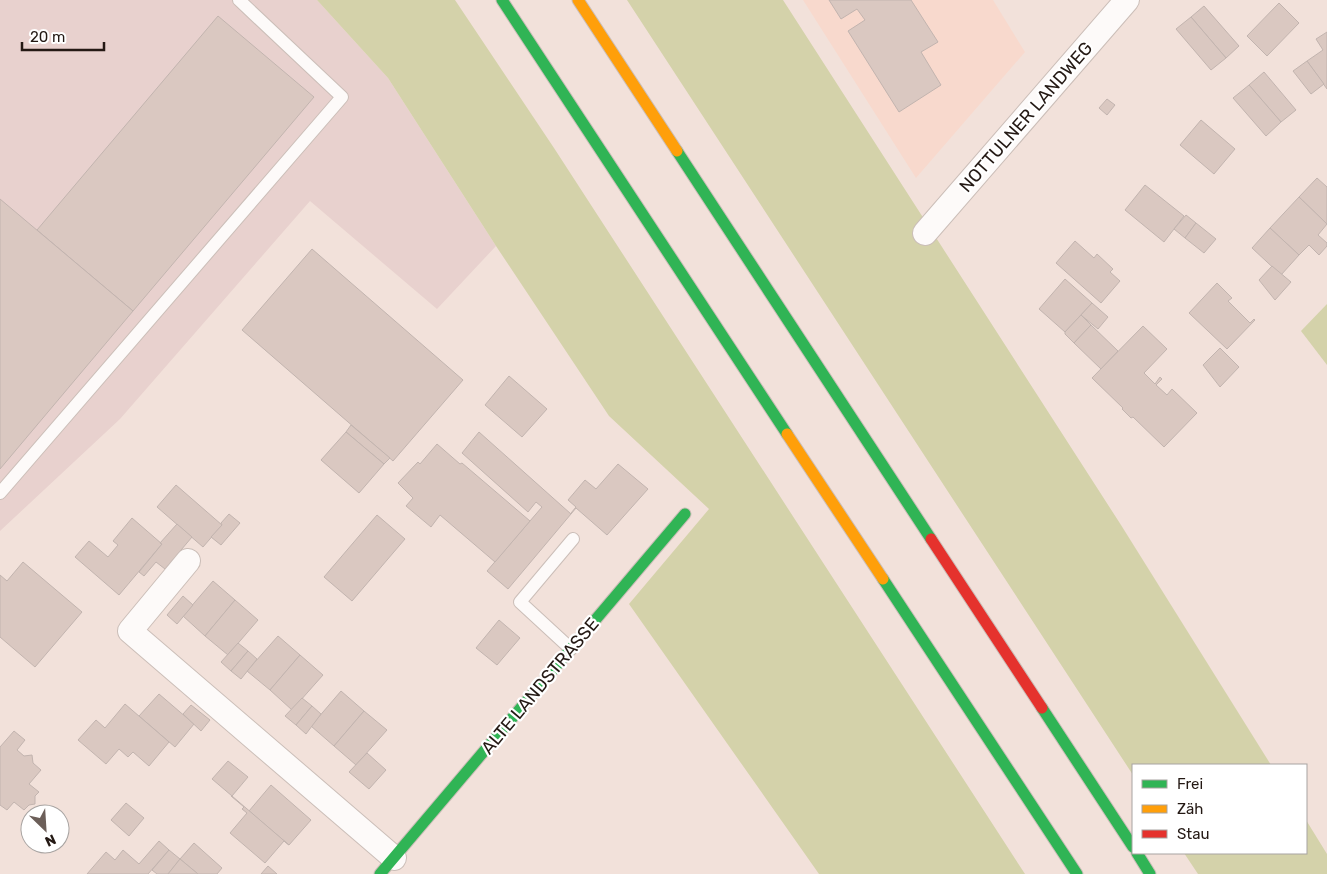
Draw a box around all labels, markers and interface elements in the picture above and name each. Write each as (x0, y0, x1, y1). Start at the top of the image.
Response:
scale bar (22, 20, 105, 52)
text: 20 m (30, 28, 65, 46)
street label: NOTTULNER LANDWEG (955, 37, 1097, 197)
street label: ALTE LANDSTRASSE (477, 613, 603, 759)
legend (1132, 764, 1307, 854)
text: Frei (1177, 775, 1203, 793)
text: Zäh (1177, 800, 1203, 818)
north arrow (20, 804, 70, 854)
text: Stau (1177, 825, 1210, 843)
text: N (42, 830, 58, 850)

